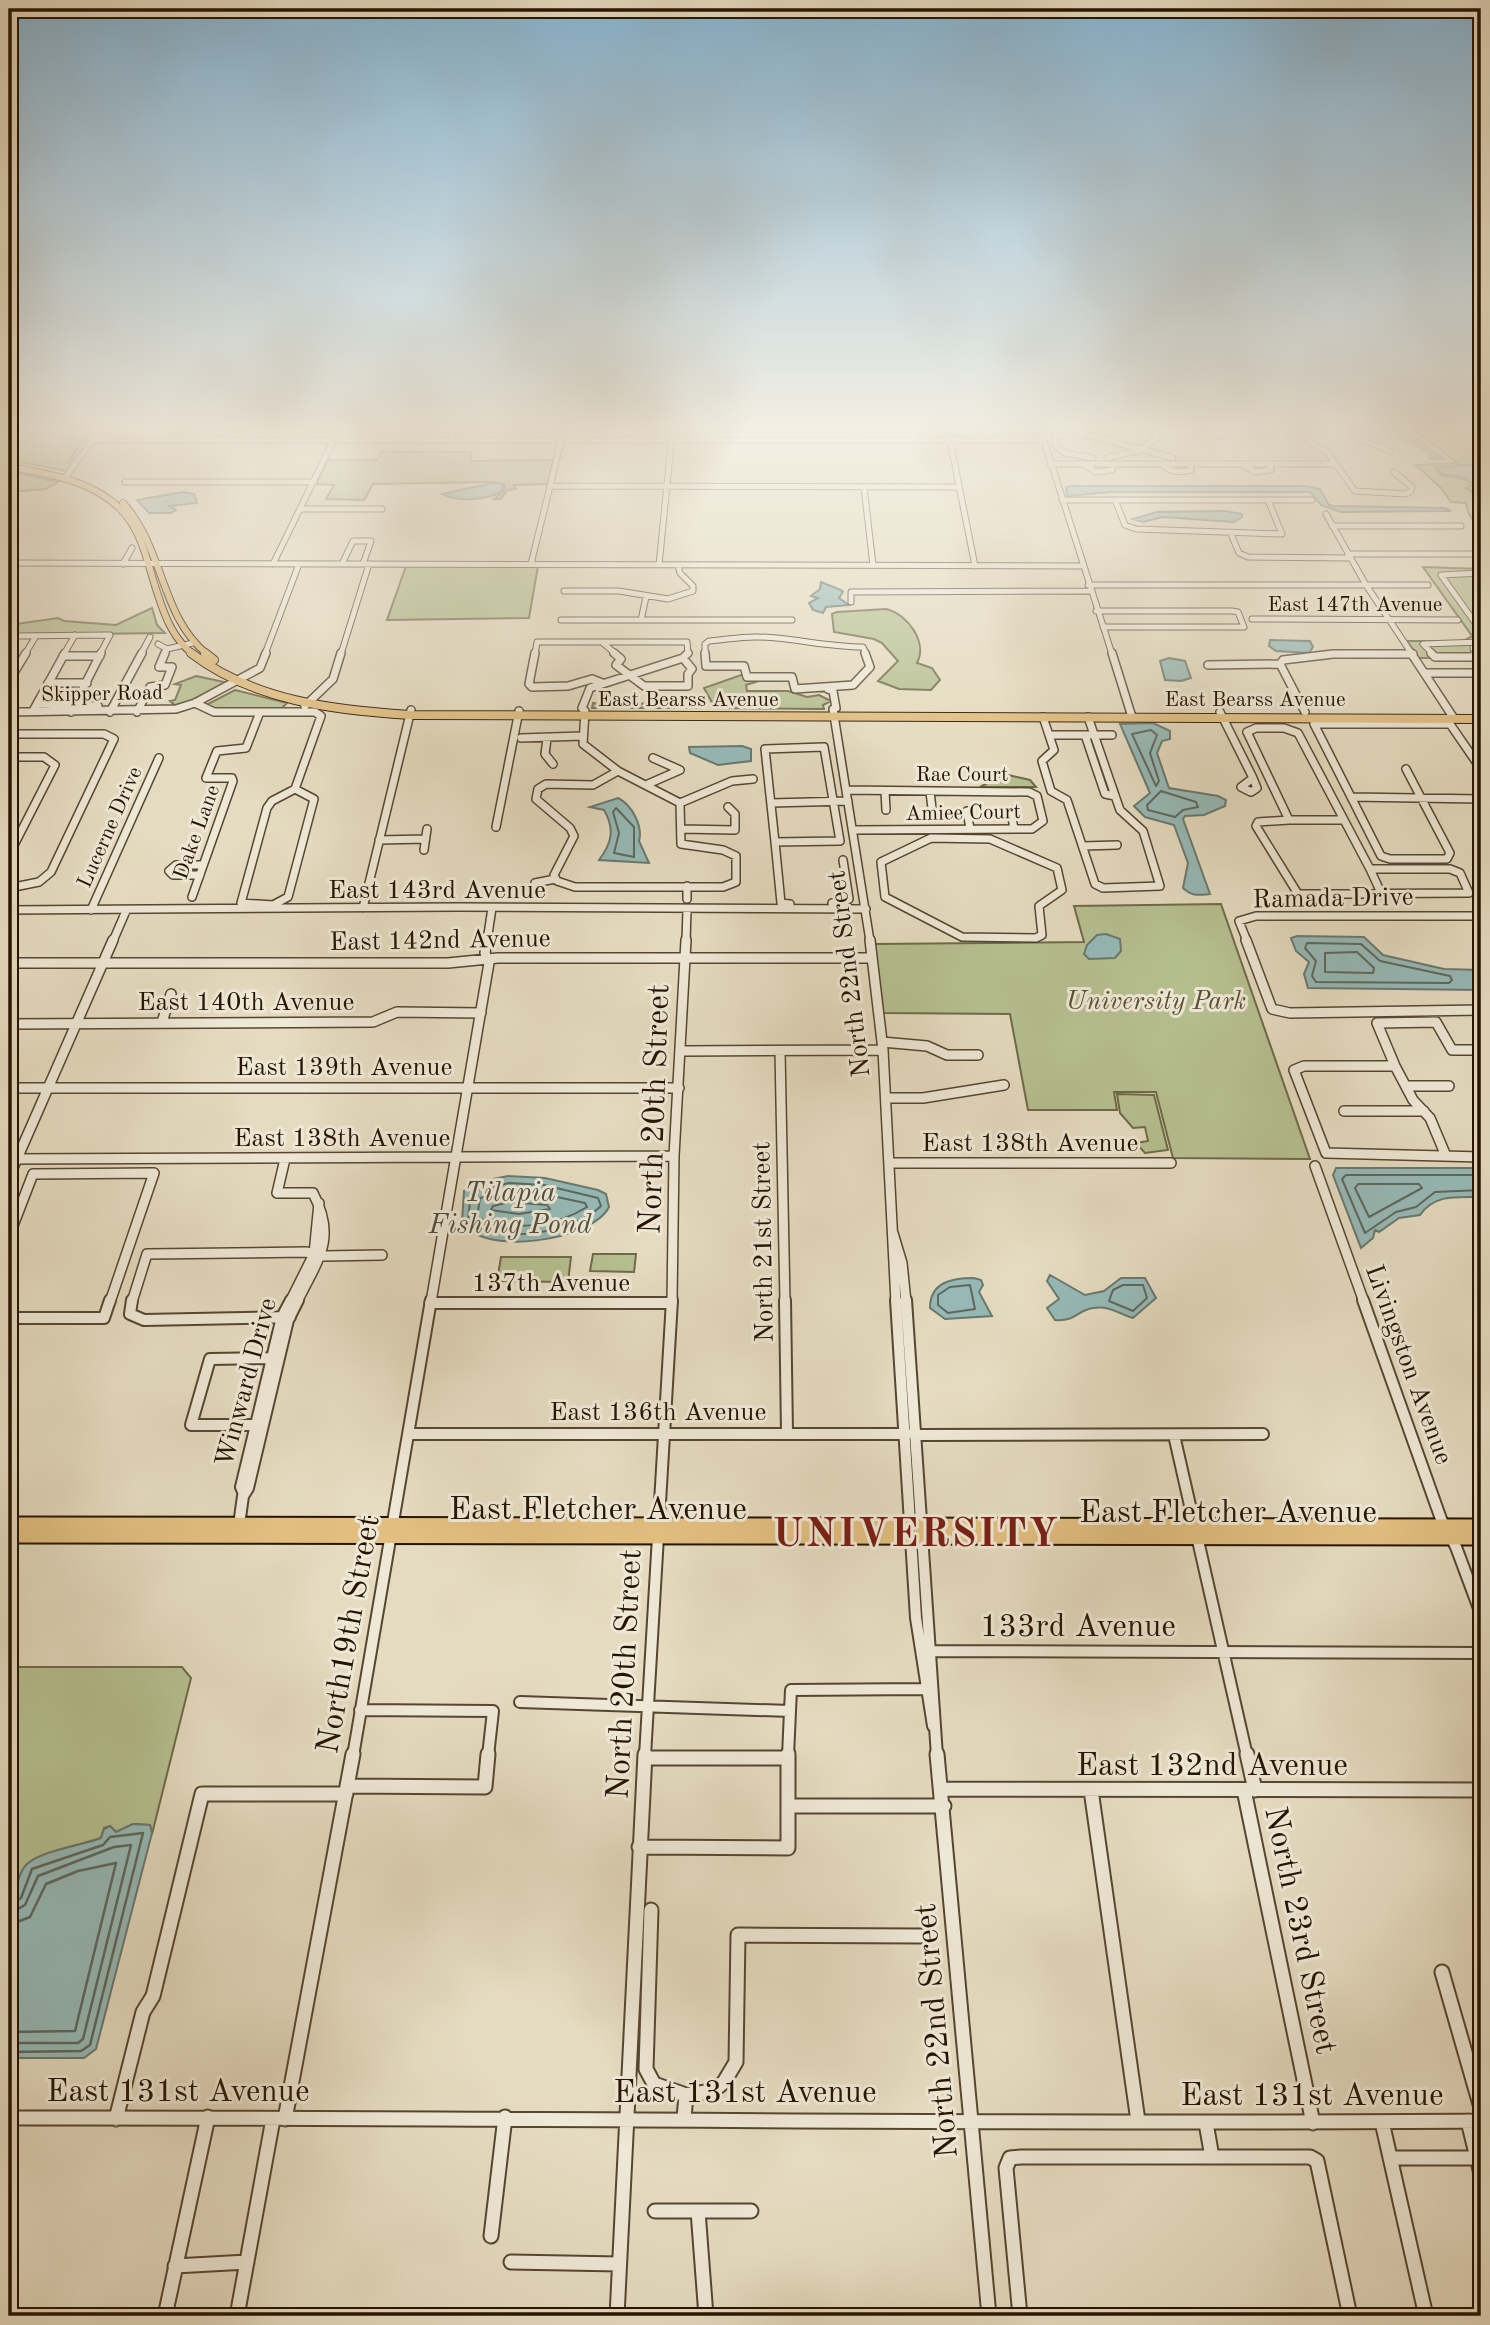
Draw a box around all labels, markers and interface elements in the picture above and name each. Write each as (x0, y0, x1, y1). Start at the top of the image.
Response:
street label: East 147th Avenue (1267, 595, 1443, 616)
street label: Skipper Road (41, 683, 163, 706)
street label: East Bearss Avenue (597, 690, 779, 711)
street label: East Bearss Avenue (1164, 690, 1346, 711)
street label: Lucerne Drive (74, 764, 146, 891)
street label: Rae Court (916, 765, 1008, 786)
street label: Dake Lane (171, 783, 224, 882)
street label: Amiee Court (905, 802, 1021, 825)
street label: North 22nd Street (824, 869, 876, 1079)
street label: East 143rd Avenue (328, 878, 546, 904)
street label: Ramada Drive (1252, 885, 1414, 913)
street label: East 142nd Avenue (329, 926, 551, 956)
street label: North 20th Street (636, 983, 676, 1235)
park label: University Park (1066, 989, 1246, 1015)
street label: East 140th Avenue (138, 990, 354, 1016)
street label: East 139th Avenue (236, 1055, 452, 1081)
street label: East 138th Avenue (234, 1126, 450, 1152)
street label: East 138th Avenue (922, 1131, 1138, 1157)
street label: North 21st Street (749, 1141, 779, 1343)
water label: Tilapia Fishing Pond (427, 1180, 592, 1240)
street label: Livingston Avenue (1360, 1261, 1456, 1468)
street label: 137th Avenue (472, 1271, 630, 1297)
street label: Winward Drive (212, 1295, 282, 1470)
street label: East 136th Avenue (550, 1400, 766, 1426)
street label: East Fletcher Avenue (449, 1495, 747, 1527)
street label: East Fletcher Avenue (1079, 1498, 1377, 1530)
street label: North19th Street (313, 1513, 387, 1756)
district label: UNIVERSITY (772, 1516, 1060, 1556)
street label: North 20th Street (603, 1548, 649, 1800)
street label: 133rd Avenue (980, 1612, 1176, 1644)
street label: East 132nd Avenue (1076, 1751, 1348, 1783)
street label: North 23rd Street (1257, 1804, 1341, 2057)
street label: North 22nd Street (911, 1902, 965, 2160)
street label: East 131st Avenue (46, 2077, 310, 2109)
street label: East 131st Avenue (613, 2078, 877, 2110)
street label: East 131st Avenue (1180, 2081, 1444, 2113)

